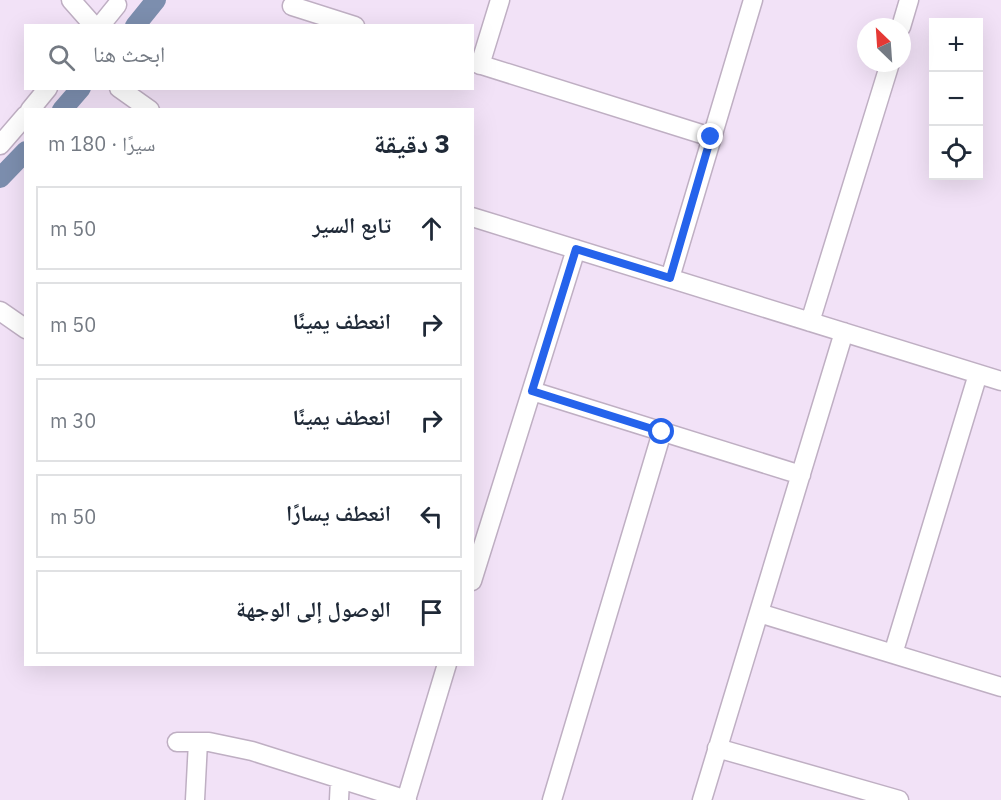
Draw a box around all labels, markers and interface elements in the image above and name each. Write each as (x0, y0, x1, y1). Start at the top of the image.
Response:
north arrow (857, 18, 911, 72)
map controls (929, 18, 983, 180)
button: + (929, 18, 983, 72)
search box (24, 24, 474, 90)
text: ابحث هنا (93, 39, 165, 68)
icon: search (45, 41, 78, 74)
button: − (929, 72, 983, 126)
route end (697, 123, 723, 149)
text: 3 دقيقة (374, 126, 450, 160)
button: locate (929, 126, 983, 180)
text: سيرًا · 180 m (48, 130, 155, 157)
text: تابع السير (312, 210, 391, 239)
icon: ahead (415, 212, 448, 245)
text: 50 m (50, 215, 96, 242)
text: انعطف يمينًا (293, 306, 391, 335)
icon: right (415, 308, 448, 341)
text: 50 m (50, 311, 96, 338)
text: انعطف يمينًا (293, 402, 391, 431)
icon: right (415, 404, 448, 437)
text: 30 m (50, 407, 96, 434)
route start (648, 418, 674, 444)
text: انعطف يسارًا (286, 498, 391, 527)
icon: left (415, 500, 448, 533)
text: 50 m (50, 503, 96, 530)
text: الوصول إلى الوجهة (236, 594, 391, 623)
icon: arrive (415, 596, 448, 629)

